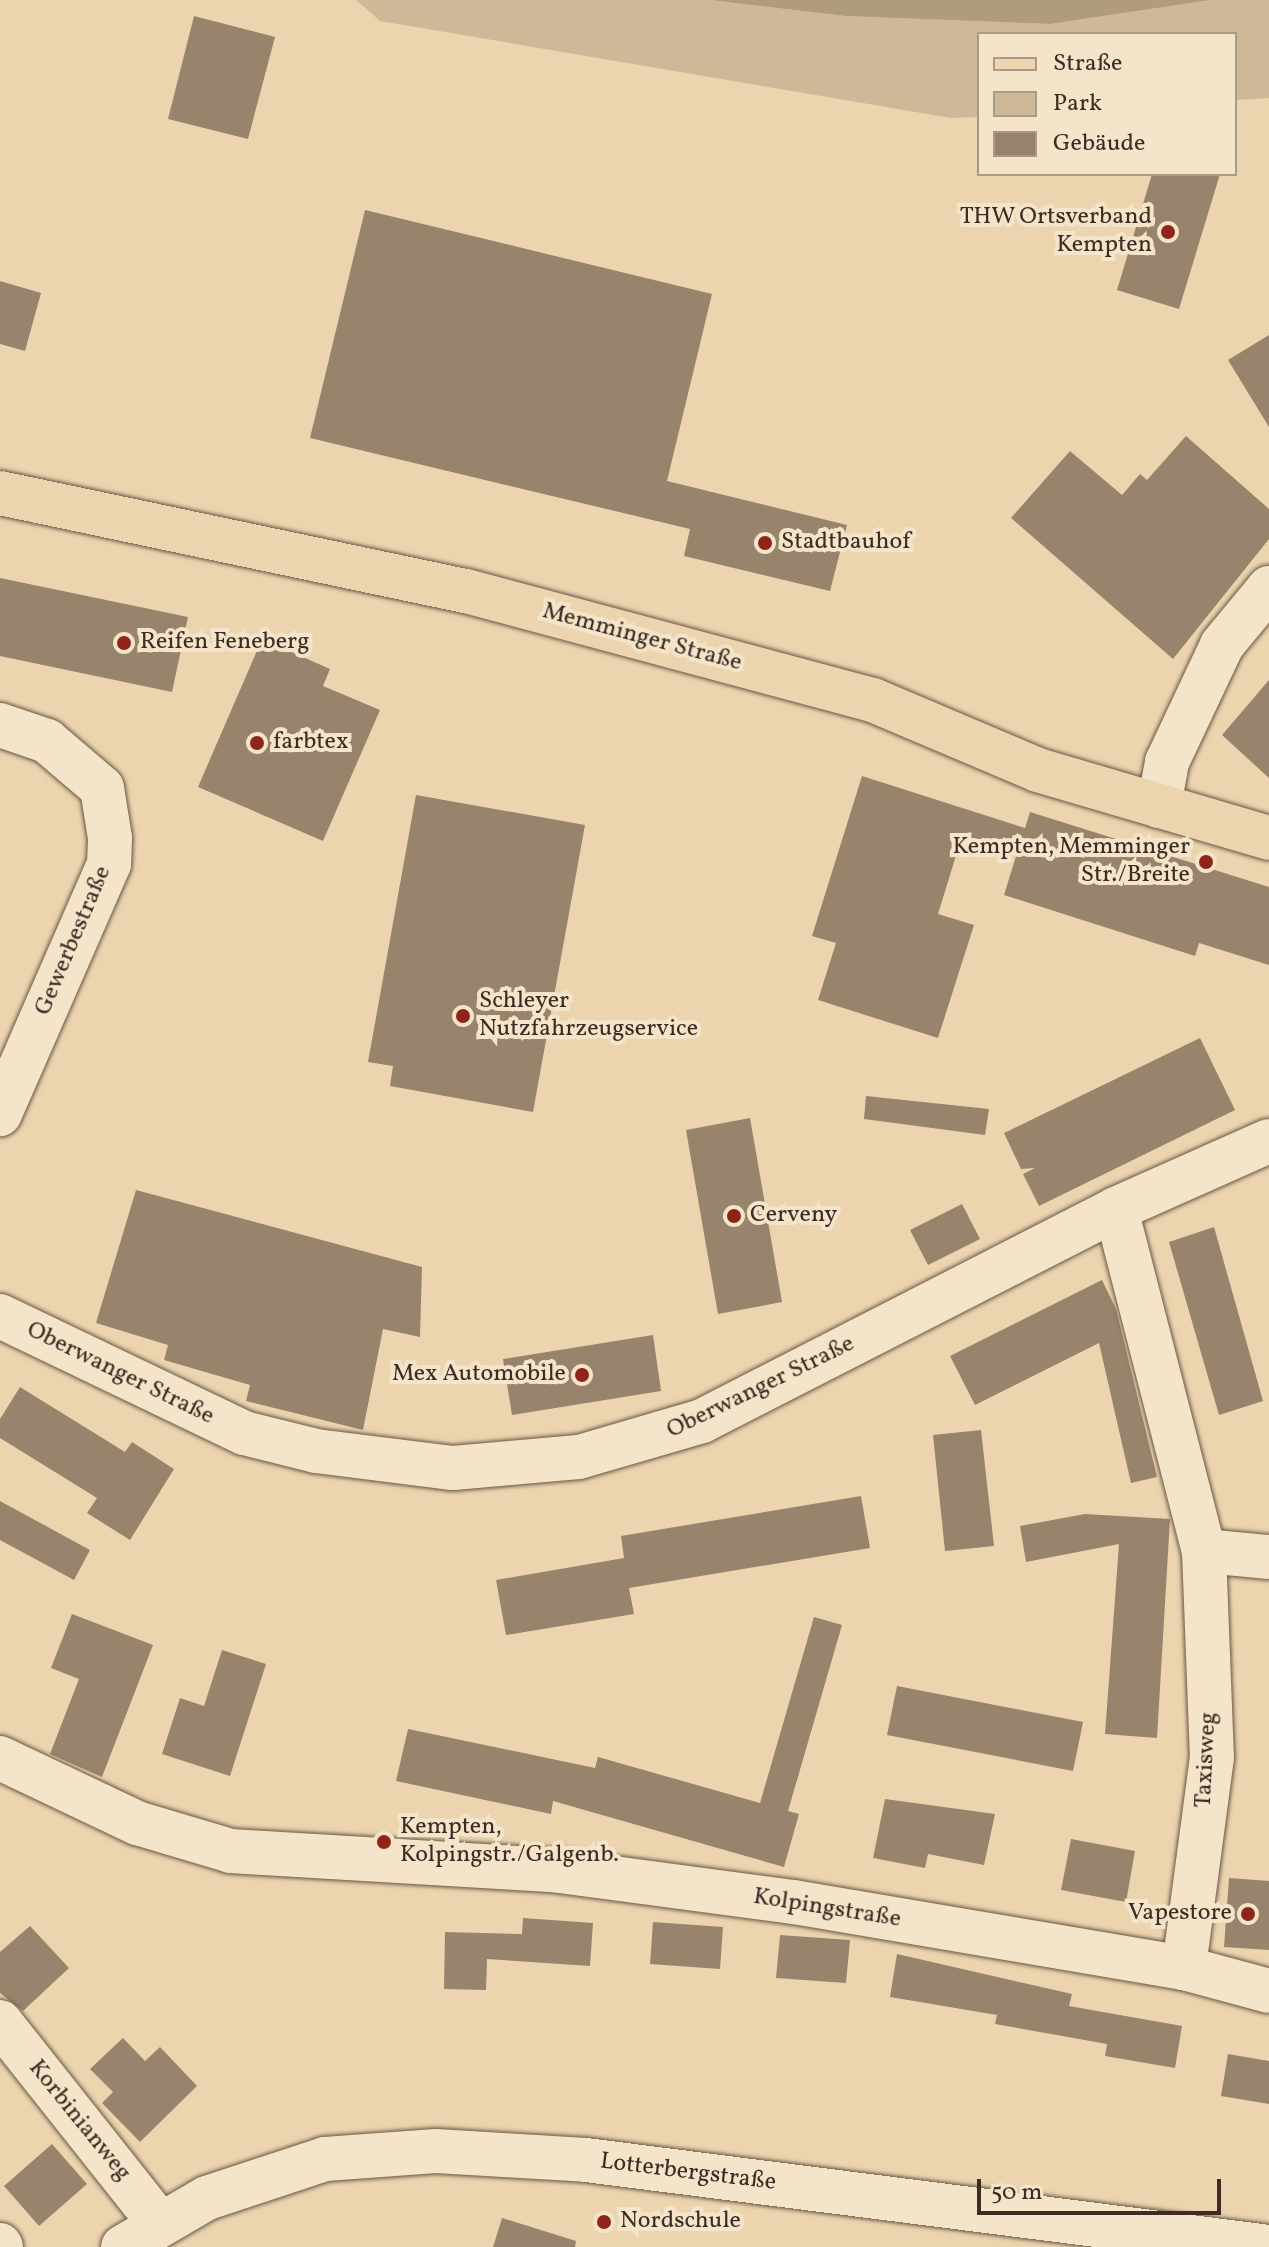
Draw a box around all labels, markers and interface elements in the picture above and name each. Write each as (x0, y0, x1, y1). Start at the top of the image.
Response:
legend (977, 32, 1237, 176)
text: Straße (1053, 47, 1122, 81)
text: Park (1053, 87, 1102, 121)
text: Gebäude (1053, 127, 1145, 161)
place label: THW Ortsverband Kempten (959, 204, 1152, 260)
marker: THW Ortsverband Kempten (1159, 223, 1177, 241)
place label: Stadtbauhof (781, 529, 910, 557)
marker: Stadtbauhof (756, 534, 774, 552)
street label: Memminger Straße (539, 598, 745, 678)
place label: Reifen Feneberg (140, 629, 309, 657)
marker: Reifen Feneberg (115, 634, 133, 652)
place label: farbtex (273, 729, 348, 757)
marker: farbtex (248, 734, 266, 752)
place label: Kempten, Memminger Str./Breite (952, 834, 1190, 890)
marker: Kempten, Memminger Str./Breite (1197, 853, 1215, 871)
street label: Gewerbestraße (30, 862, 118, 1020)
place label: Schleyer Nutzfahrzeugservice (479, 988, 698, 1044)
marker: Schleyer Nutzfahrzeugservice (454, 1007, 472, 1025)
place label: Cerveny (750, 1202, 837, 1230)
marker: Cerveny (725, 1207, 743, 1225)
street label: Oberwanger Straße (22, 1316, 218, 1432)
street label: Oberwanger Straße (663, 1330, 859, 1446)
place label: Mex Automobile (392, 1361, 566, 1389)
marker: Mex Automobile (573, 1366, 591, 1384)
street label: Taxisweg (1190, 1711, 1224, 1809)
place label: Kempten, Kolpingstr./Galgenb. (400, 1814, 619, 1870)
marker: Kempten, Kolpingstr./Galgenb. (375, 1833, 393, 1851)
street label: Kolpingstraße (751, 1883, 903, 1935)
place label: Vapestore (1128, 1900, 1232, 1928)
marker: Vapestore (1239, 1905, 1257, 1923)
street label: Korbinianweg (21, 2055, 137, 2187)
street label: Lotterbergstraße (598, 2148, 778, 2198)
scale bar (981, 2163, 1225, 2213)
text: 50 m (991, 2176, 1043, 2210)
place label: Nordschule (620, 2208, 741, 2236)
marker: Nordschule (595, 2213, 613, 2231)

